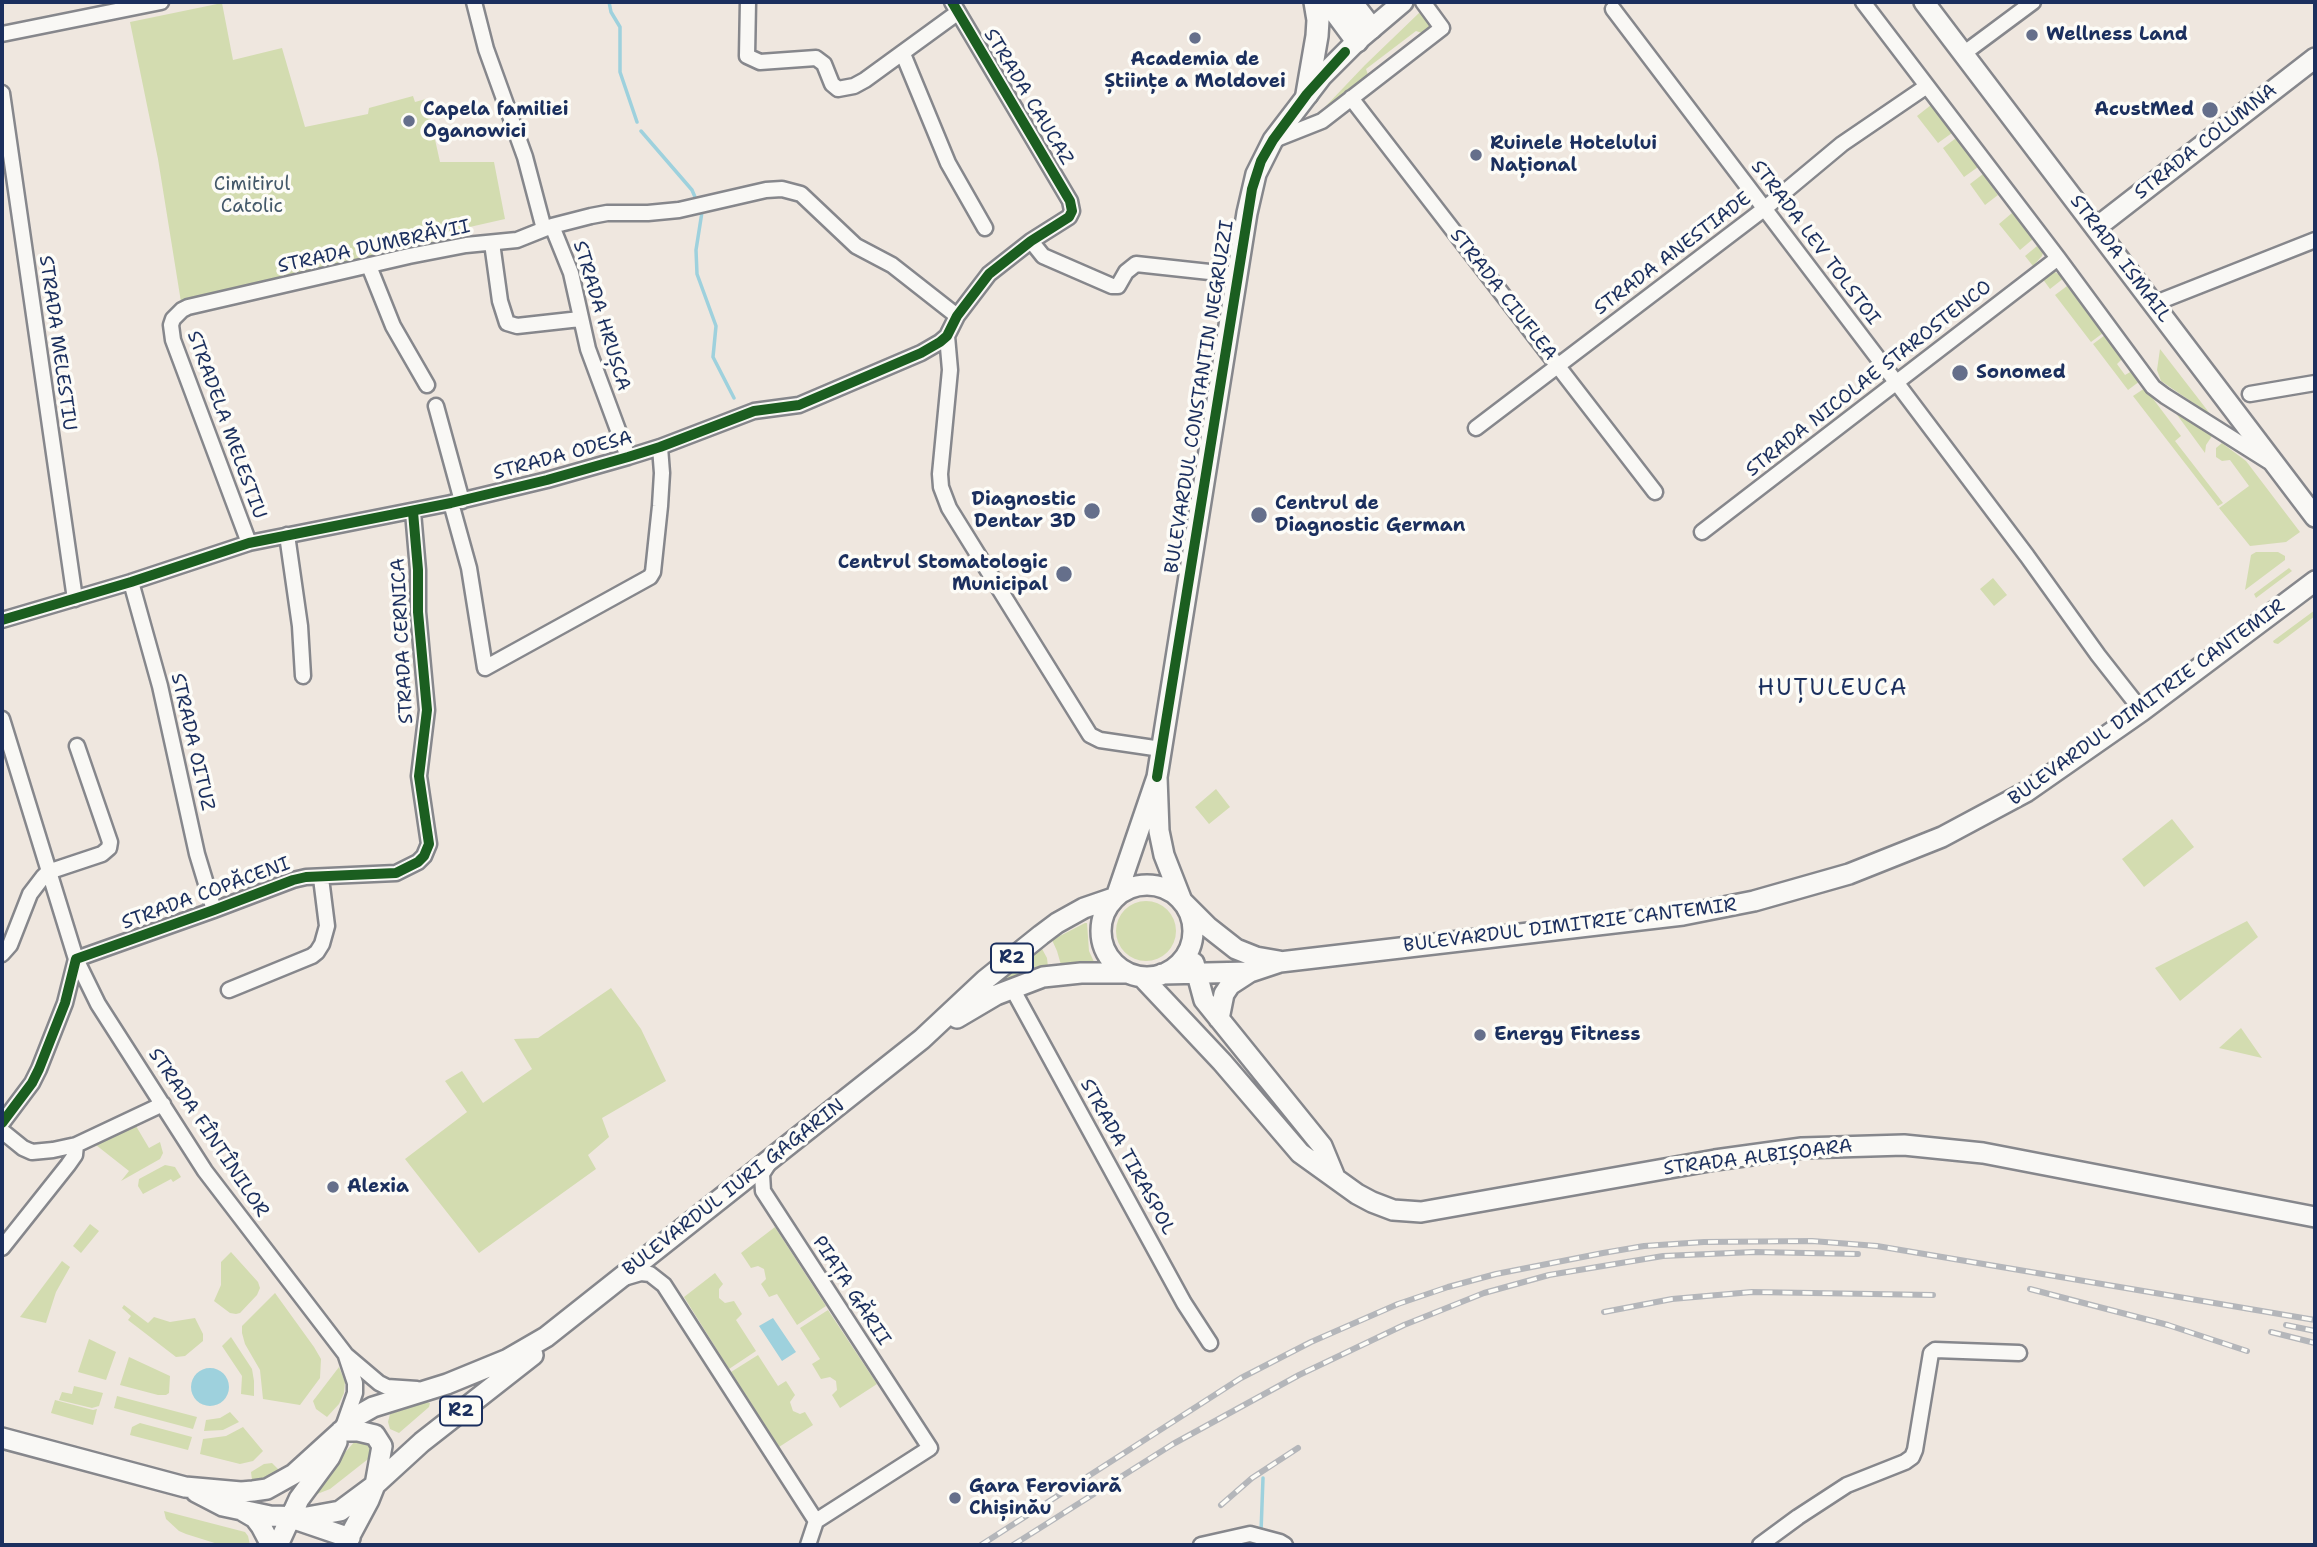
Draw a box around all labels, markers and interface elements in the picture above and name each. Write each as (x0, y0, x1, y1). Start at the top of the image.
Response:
place label: Wellness Land (2046, 24, 2188, 46)
street label: STRADA CAUCAZ (978, 25, 1078, 169)
marker: Wellness Land (2024, 27, 2040, 43)
marker: Academia de Științe a Moldovei (1187, 30, 1203, 46)
place label: Academia de Științe a Moldovei (1104, 49, 1286, 93)
street label: STRADA COLUMNA (2130, 79, 2282, 205)
place label: Capela familiei Oganowici (423, 99, 569, 143)
place label: AcustMed (2094, 99, 2194, 121)
marker: AcustMed (2200, 100, 2220, 120)
marker: Capela familiei Oganowici (401, 113, 417, 129)
place label: Ruinele Hotelului Național (1490, 133, 1657, 177)
marker: Ruinele Hotelului Național (1468, 147, 1484, 163)
street label: STRADA LEV TOLSTOI (1746, 156, 1884, 330)
park label: Cimitirul Catolic (214, 174, 290, 218)
street label: STRADA ANESTIADE (1590, 188, 1756, 320)
street label: STRADA ISMAIL (2065, 191, 2175, 327)
street label: STRADA DUMBRĂVII (276, 215, 472, 279)
street label: BULEVARDUL CONSTANTIN NEGRUZZI (1161, 219, 1239, 575)
street label: STRADA CIUFLEA (1445, 225, 1561, 365)
street label: STRADA HRUȘCA (567, 238, 635, 394)
street label: STRADA MELESTIU (33, 254, 81, 432)
street label: STRADA NICOLAE STAROSTENCO (1742, 276, 1996, 482)
street label: STRADELA MELESTIU (181, 328, 271, 522)
place label: Sonomed (1976, 362, 2066, 384)
marker: Sonomed (1950, 363, 1970, 383)
street label: STRADA ODESA (491, 427, 635, 485)
place label: Diagnostic Dentar 3D (972, 489, 1076, 533)
place label: Centrul de Diagnostic German (1275, 493, 1465, 537)
marker: Diagnostic Dentar 3D (1082, 501, 1102, 521)
marker: Centrul de Diagnostic German (1249, 505, 1269, 525)
place label: Centrul Stomatologic Municipal (838, 552, 1048, 596)
street label: STRADA CERNICA (387, 557, 419, 725)
marker: Centrul Stomatologic Municipal (1054, 564, 1074, 584)
street label: BULEVARDUL DIMITRIE CANTEMIR (2004, 595, 2290, 811)
street label: STRADA OITUZ (165, 671, 219, 813)
district label: HUȚULEUCA (1759, 675, 1907, 703)
street label: STRADA COPĂCENI (119, 853, 293, 935)
street label: BULEVARDUL DIMITRIE CANTEMIR (1402, 894, 1738, 958)
road number: R2 (991, 944, 1033, 973)
place label: Energy Fitness (1494, 1024, 1640, 1046)
marker: Energy Fitness (1472, 1027, 1488, 1043)
street label: STRADA FÎNTÎNILOR (143, 1044, 273, 1222)
street label: STRADA TIRASPOL (1075, 1075, 1179, 1239)
street label: BULEVARDUL IURI GAGARIN (619, 1094, 849, 1282)
street label: STRADA ALBIȘOARA (1662, 1135, 1854, 1181)
place label: Alexia (347, 1176, 409, 1198)
marker: Alexia (325, 1179, 341, 1195)
street label: PIAȚA GĂRII (807, 1232, 895, 1350)
road number: R2 (440, 1396, 482, 1426)
place label: Gara Feroviară Chișinău (969, 1476, 1121, 1520)
marker: Gara Feroviară Chișinău (947, 1490, 963, 1506)

